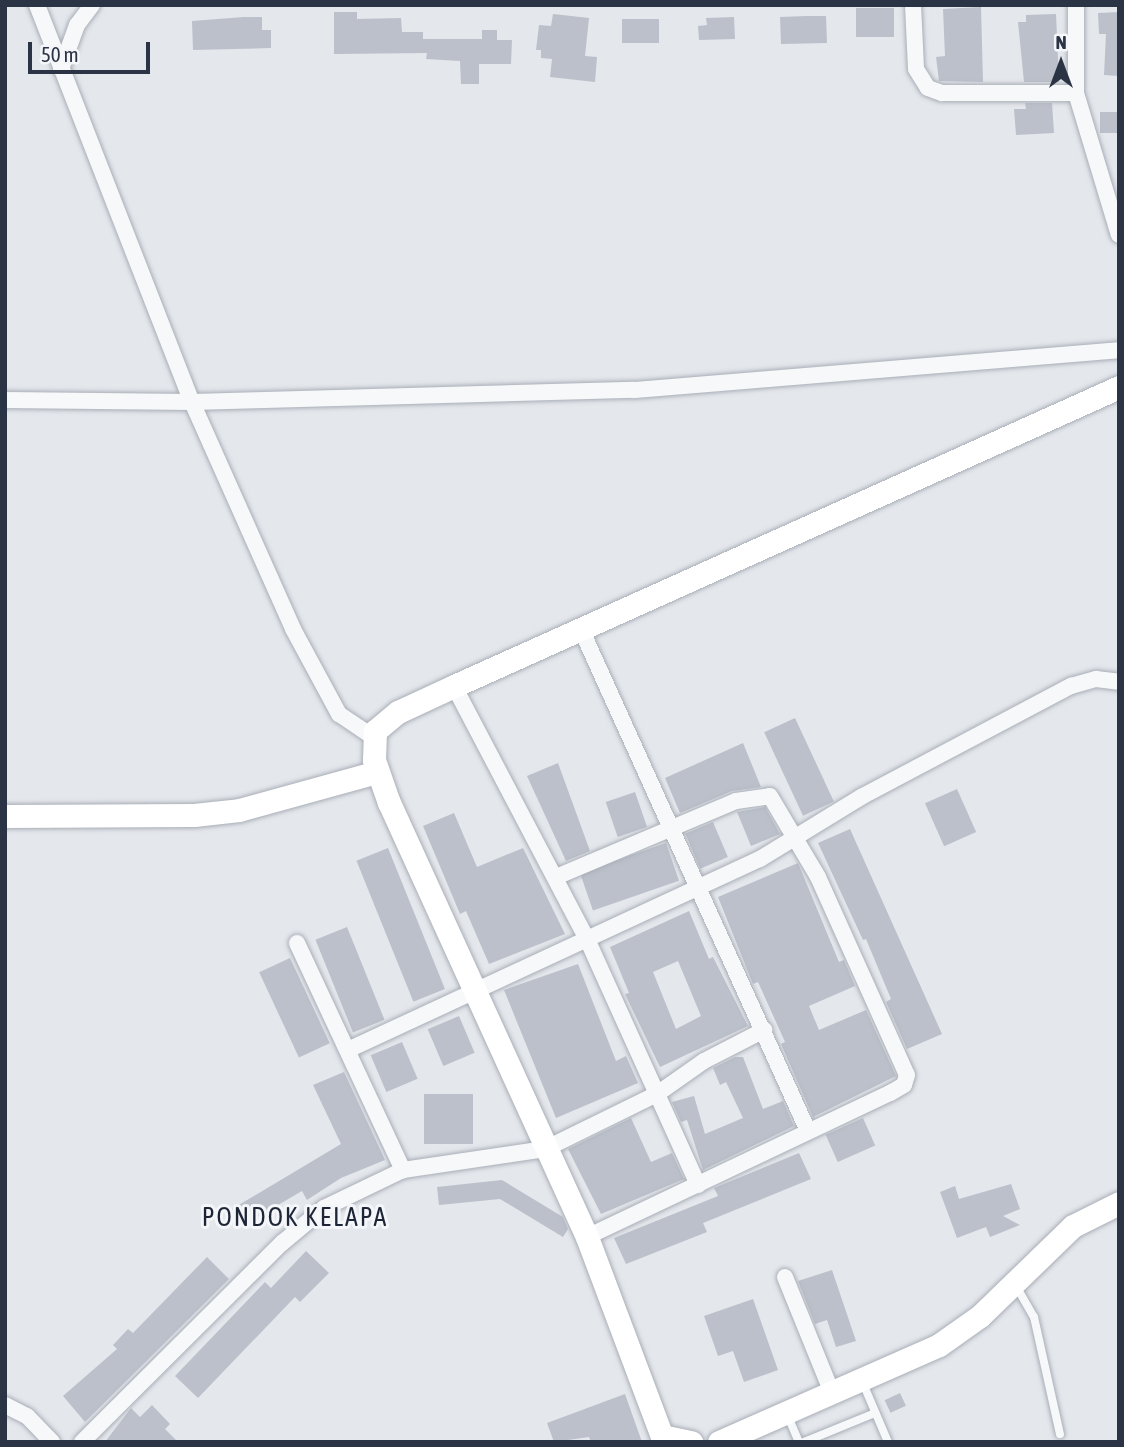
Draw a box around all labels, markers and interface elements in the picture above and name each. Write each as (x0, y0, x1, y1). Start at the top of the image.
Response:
scale bar (32, 28, 154, 72)
north arrow (1026, 28, 1096, 98)
text: N (1055, 31, 1067, 53)
text: 50 m (41, 42, 79, 66)
district label: PONDOK KELAPA (203, 1202, 387, 1234)

